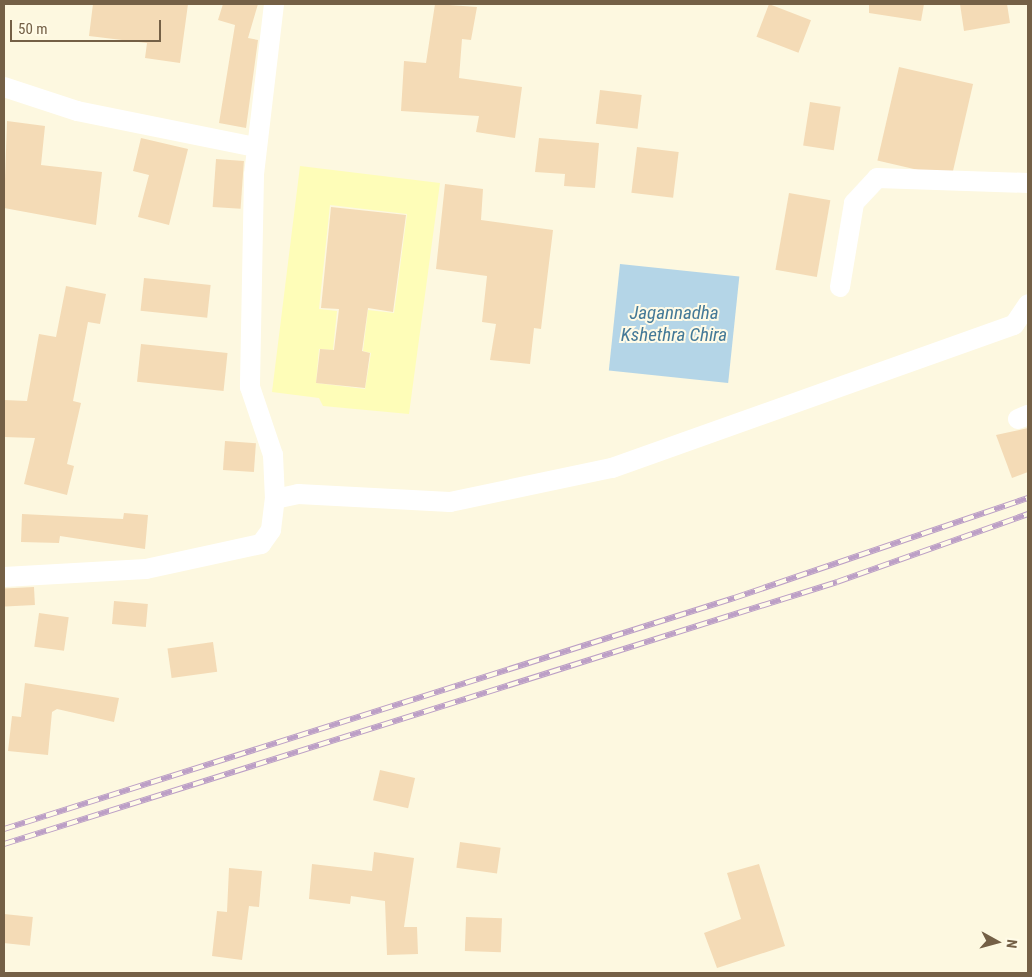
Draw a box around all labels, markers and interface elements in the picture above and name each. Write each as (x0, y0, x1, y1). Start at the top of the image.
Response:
scale bar (12, 10, 164, 42)
text: 50 m (18, 20, 48, 38)
water label: Jagannadha Kshethra Chira (621, 302, 727, 346)
north arrow (972, 917, 1022, 967)
text: N (1003, 939, 1020, 949)

